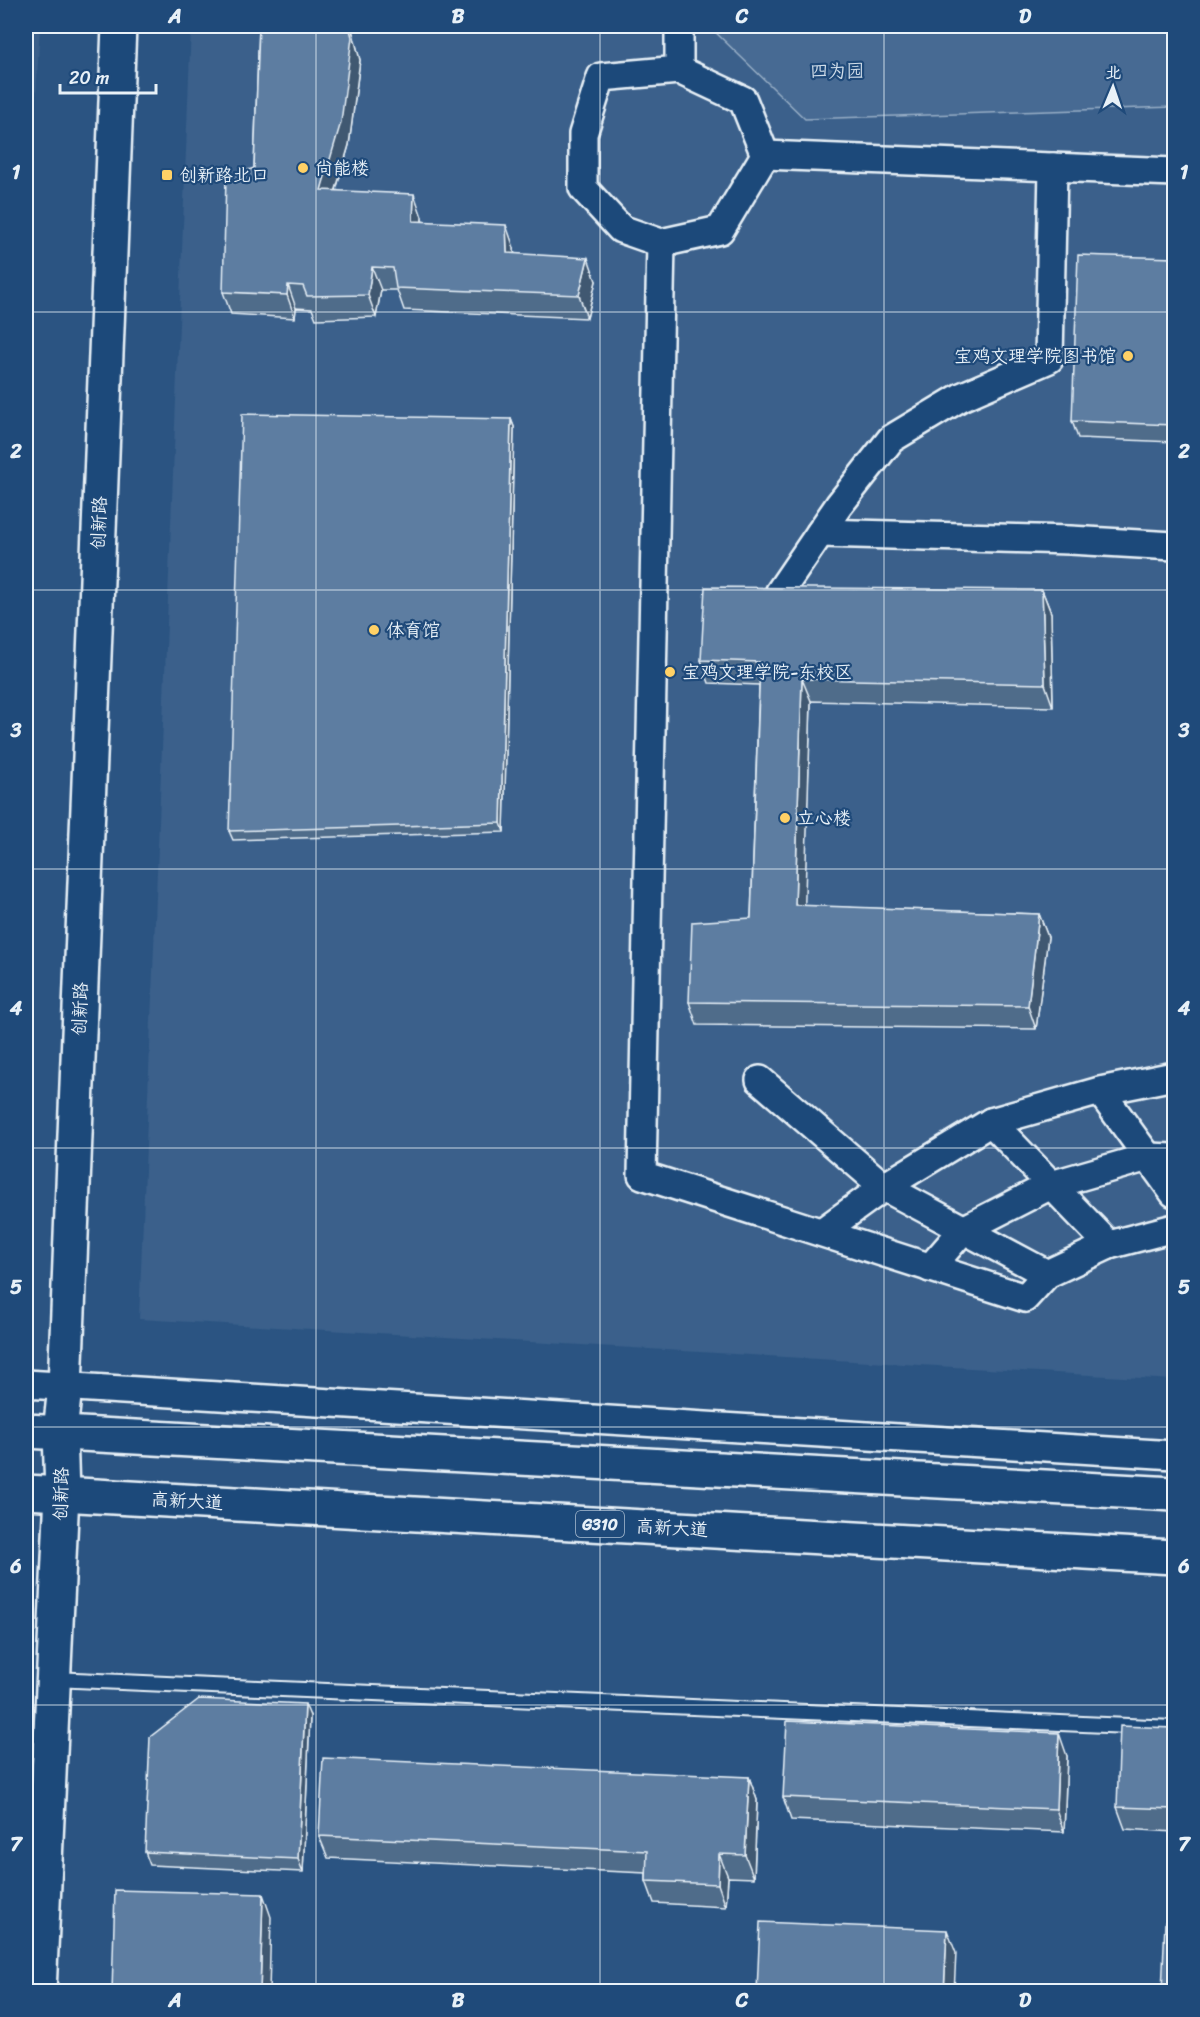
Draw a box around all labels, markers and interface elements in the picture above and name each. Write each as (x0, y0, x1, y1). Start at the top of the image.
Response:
text: A (167, 0, 182, 34)
text: B (452, 0, 465, 34)
text: C (735, 0, 749, 34)
text: D (1019, 0, 1032, 34)
park label: 四为园 (810, 55, 864, 87)
scale bar (60, 57, 156, 95)
north arrow (1083, 57, 1143, 117)
text: 北 (1105, 58, 1122, 87)
text: 20 m (69, 62, 109, 94)
place label: 尚能楼 (315, 152, 369, 184)
text: 1 (12, 155, 21, 190)
text: 1 (1180, 155, 1189, 190)
place label: 创新路北口 (179, 159, 269, 191)
marker: 尚能楼 (296, 161, 310, 175)
marker: 创新路北口 (160, 168, 174, 182)
place label: 宝鸡文理学院图书馆 (954, 340, 1116, 372)
marker: 宝鸡文理学院图书馆 (1121, 349, 1135, 363)
text: 2 (9, 434, 22, 469)
text: 2 (1177, 434, 1190, 469)
street label: 创新路 (82, 495, 116, 551)
place label: 体育馆 (386, 614, 440, 646)
marker: 体育馆 (367, 623, 381, 637)
place label: 宝鸡文理学院-东校区 (682, 656, 852, 688)
marker: 宝鸡文理学院-东校区 (663, 665, 677, 679)
text: 3 (10, 713, 22, 748)
text: 3 (1178, 713, 1190, 748)
place label: 立心楼 (797, 802, 851, 834)
marker: 立心楼 (778, 811, 792, 825)
street label: 创新路 (63, 981, 97, 1037)
text: 4 (9, 991, 23, 1026)
text: 4 (1177, 991, 1191, 1026)
text: 5 (10, 1270, 22, 1305)
text: 5 (1178, 1270, 1190, 1305)
street label: 创新路 (45, 1467, 77, 1521)
street label: 高新大道 (150, 1483, 224, 1519)
street label: 高新大道 (635, 1510, 709, 1546)
road number: G310 (576, 1511, 624, 1537)
text: 6 (9, 1549, 22, 1584)
text: 6 (1177, 1549, 1190, 1584)
text: 7 (10, 1827, 23, 1862)
text: 7 (1178, 1827, 1191, 1862)
text: A (167, 1983, 182, 2017)
text: B (452, 1983, 465, 2017)
text: C (735, 1983, 749, 2017)
text: D (1019, 1983, 1032, 2017)

